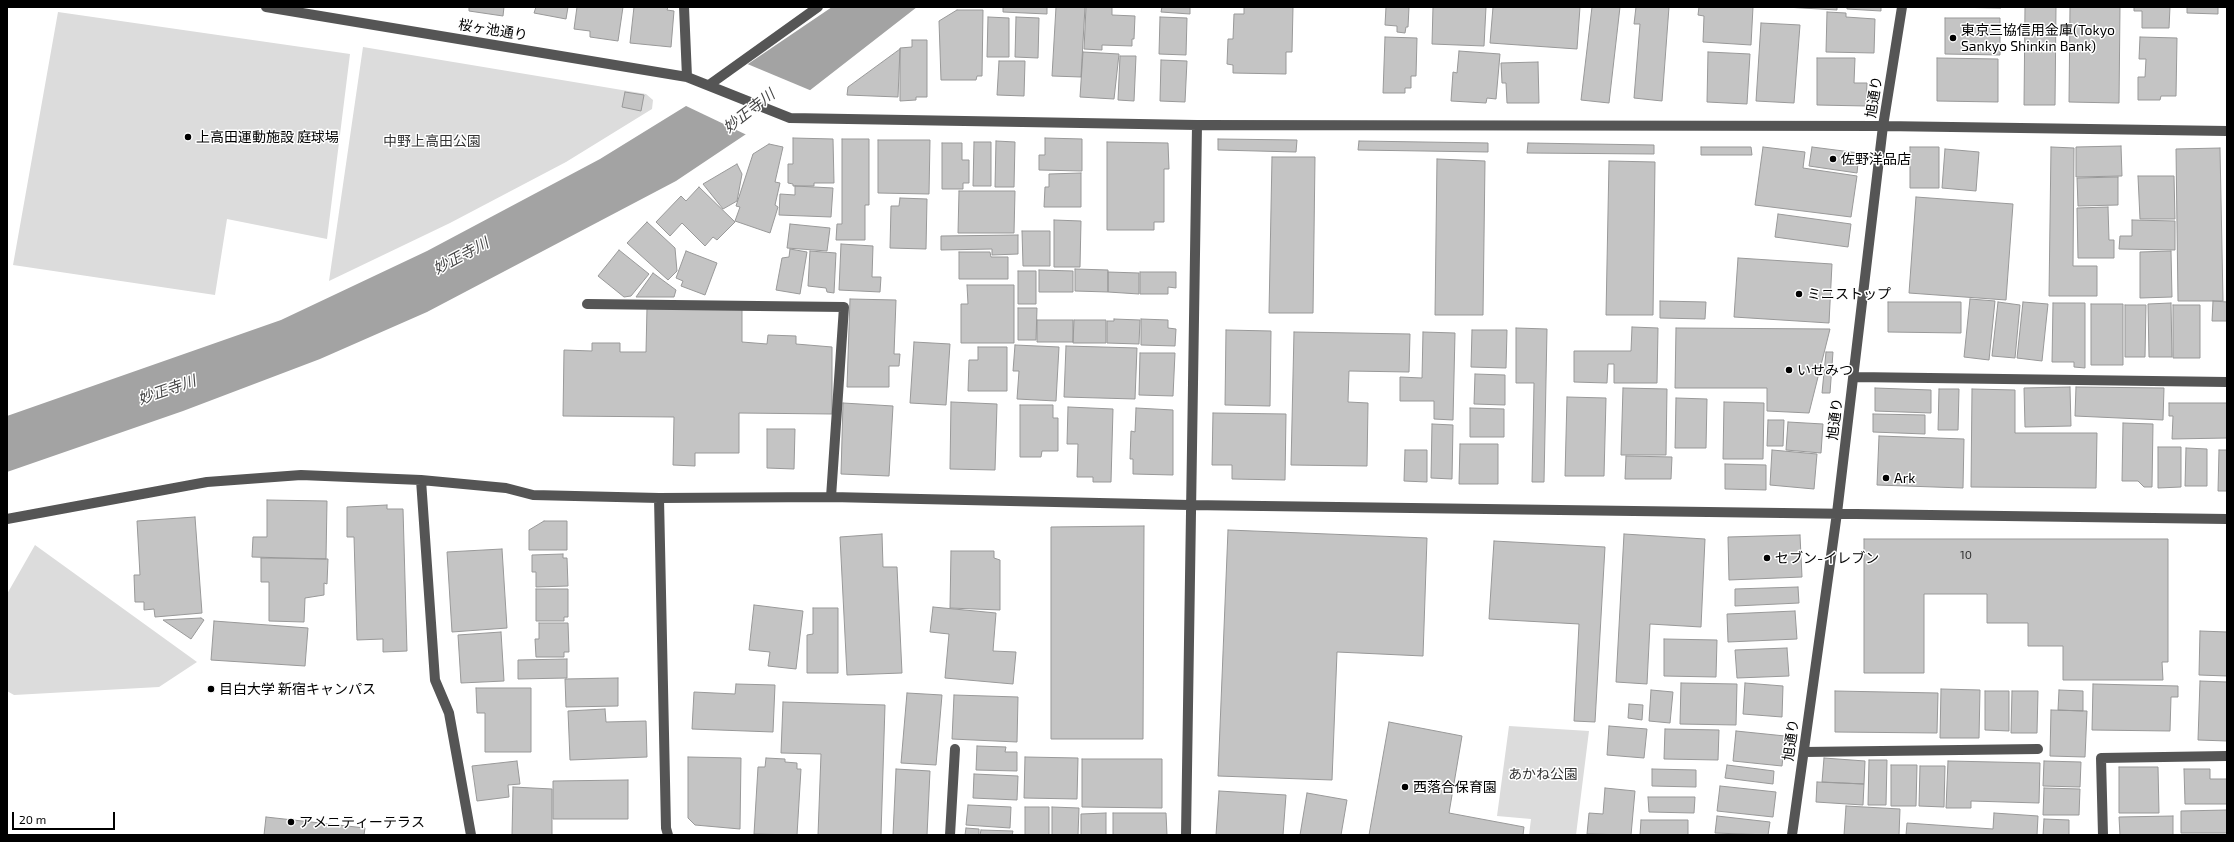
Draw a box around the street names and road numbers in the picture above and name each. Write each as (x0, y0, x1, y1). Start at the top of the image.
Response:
street label: 桜ヶ池通り (457, 16, 529, 44)
street label: 旭通り (1862, 75, 1886, 119)
street label: 旭通り (1824, 397, 1846, 441)
street label: 旭通り (1780, 718, 1802, 762)

